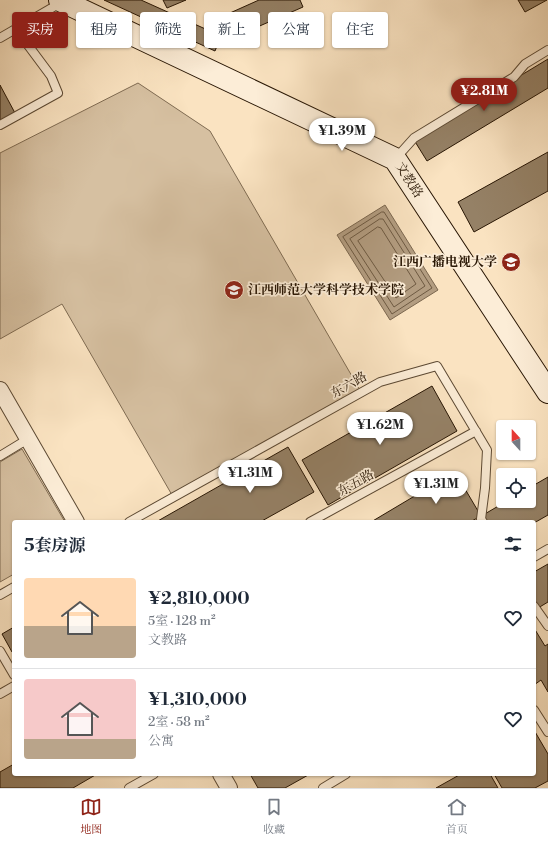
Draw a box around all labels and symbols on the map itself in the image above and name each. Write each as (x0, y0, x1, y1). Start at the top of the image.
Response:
pin: ¥2.81M (451, 78, 517, 112)
pin: ¥1.39M (309, 118, 375, 152)
street label: 文教路 (392, 159, 426, 201)
school or university icon: 江西广播电视大学 (500, 251, 522, 273)
place label: 江西广播电视大学 (393, 254, 497, 270)
school or university icon: 江西师范大学科学技术学院 (223, 279, 245, 301)
place label: 江西师范大学科学技术学院 (248, 282, 404, 298)
street label: 东六路 (328, 369, 370, 401)
pin: ¥1.62M (347, 412, 413, 446)
north arrow (496, 420, 536, 460)
pin: ¥1.31M (217, 460, 283, 494)
street label: 东五路 (335, 467, 377, 499)
pin: ¥1.31M (403, 471, 469, 505)

